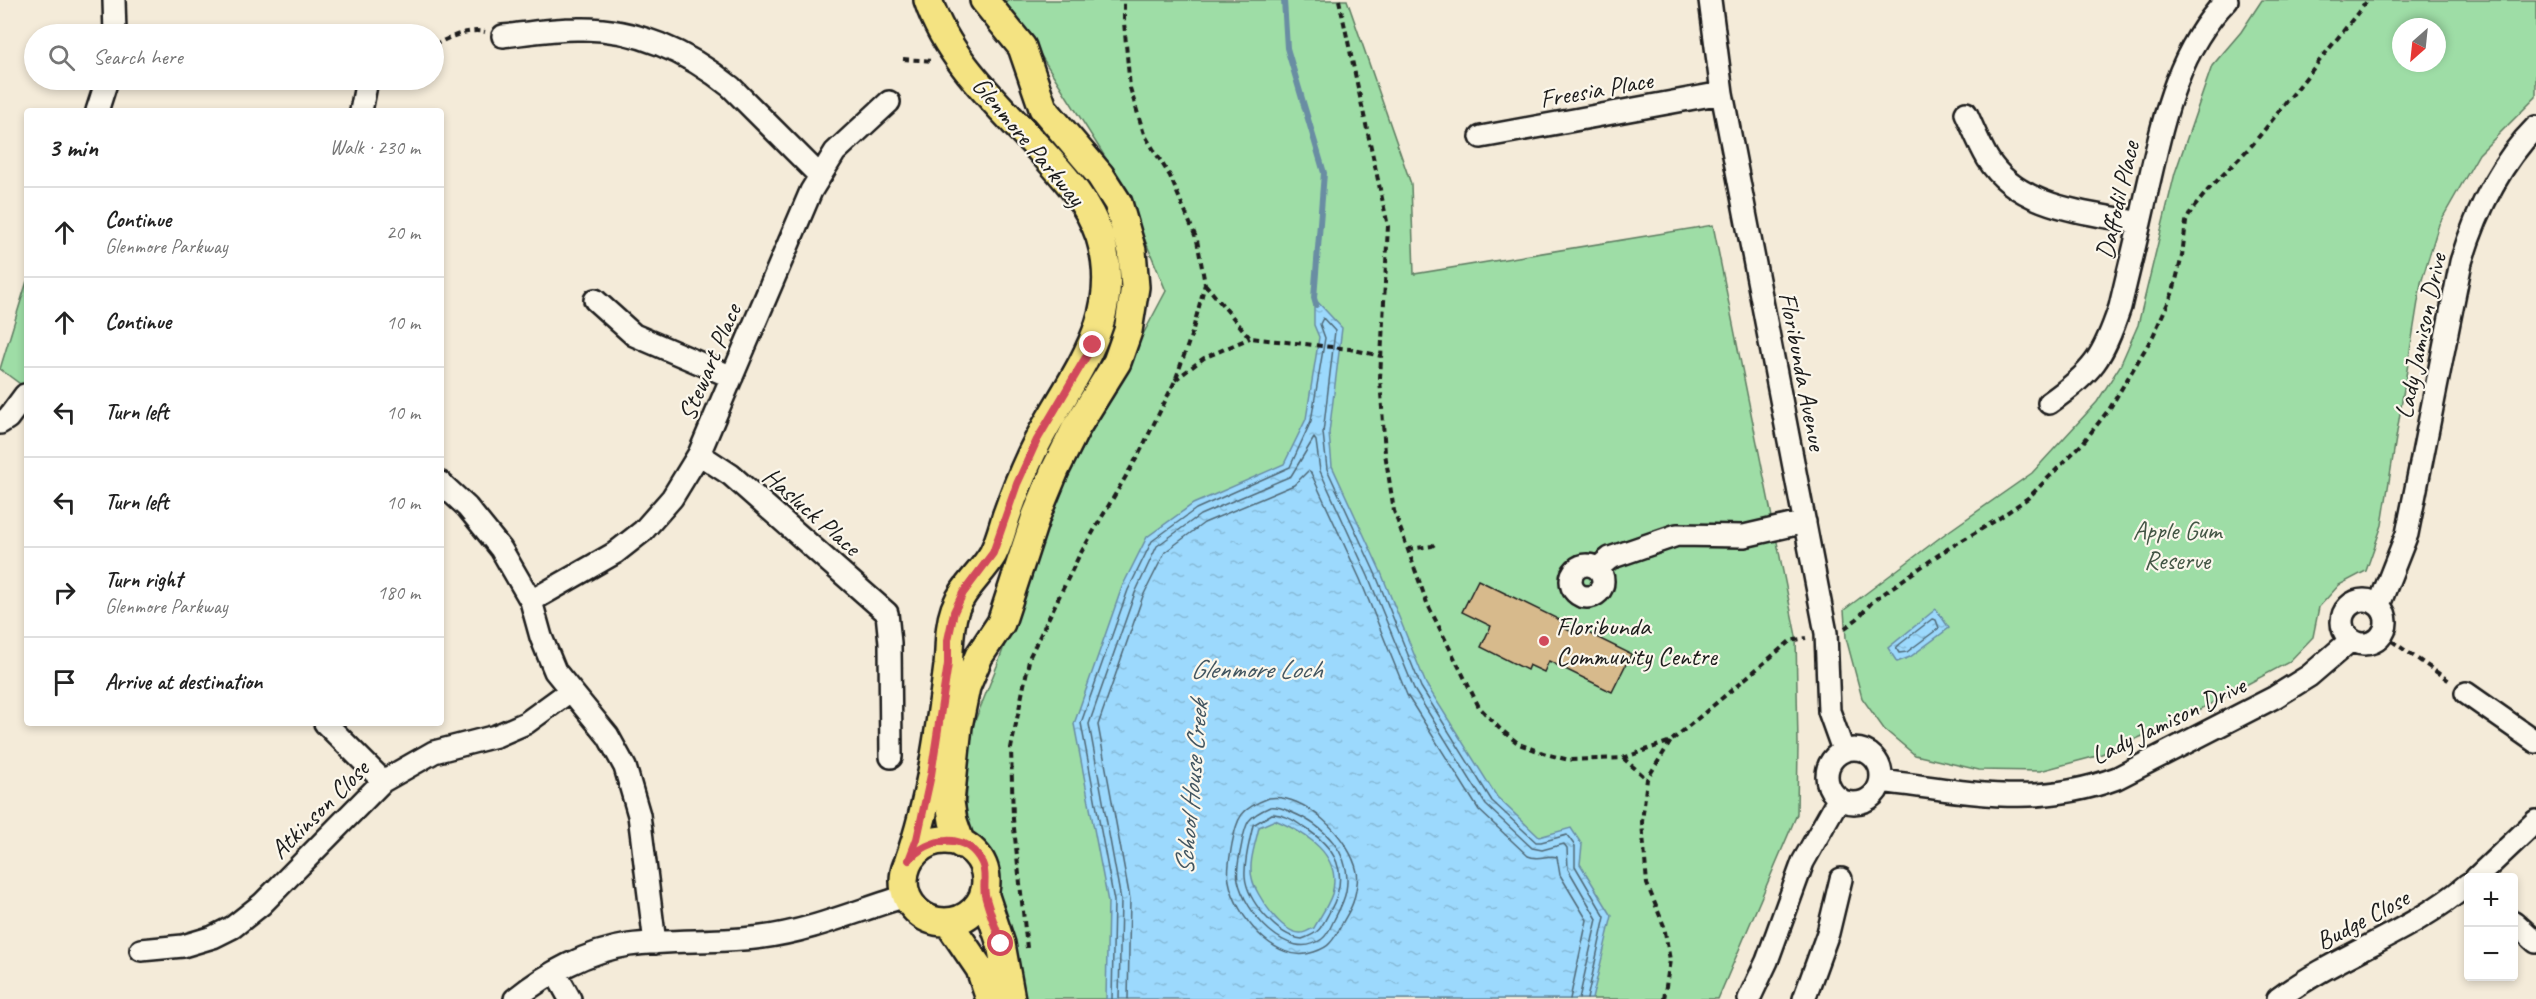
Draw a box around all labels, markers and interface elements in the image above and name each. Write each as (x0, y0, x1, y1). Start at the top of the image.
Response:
north arrow (2392, 18, 2446, 72)
search box (24, 24, 444, 90)
icon: search (45, 41, 78, 74)
text: Search here (93, 43, 183, 71)
street label: Freesia Place (1537, 63, 1656, 116)
street label: Glenmore Parkway (965, 70, 1094, 215)
text: 3 min (48, 131, 98, 164)
text: Walk · 230 m (330, 135, 420, 160)
street label: Daffodil Place (2088, 137, 2147, 262)
text: Continue (105, 206, 171, 234)
icon: ahead (48, 216, 81, 249)
text: 20 m (386, 220, 420, 245)
text: Glenmore Parkway (105, 234, 228, 259)
street label: Lady Jamison Drive (2387, 249, 2454, 422)
street label: Floribunda Avenue (1771, 289, 1835, 456)
street label: Stewart Place (670, 297, 750, 426)
icon: ahead (48, 306, 81, 339)
text: Continue (105, 308, 171, 336)
text: 10 m (386, 310, 420, 335)
route end (1079, 331, 1105, 357)
icon: left (48, 396, 81, 429)
text: Turn left (105, 398, 169, 426)
text: 10 m (386, 400, 420, 425)
street label: Hasluck Place (756, 460, 870, 565)
icon: left (48, 486, 81, 519)
text: Turn left (105, 488, 169, 516)
text: 10 m (386, 490, 420, 515)
park label: Apple Gum Reserve (2133, 514, 2224, 577)
text: Turn right (105, 566, 182, 594)
icon: right (48, 576, 81, 609)
text: 180 m (377, 580, 420, 605)
text: Glenmore Parkway (105, 594, 228, 619)
place label: Floribunda Community Centre (1556, 610, 1718, 673)
marker: Floribunda Community Centre (1537, 634, 1551, 648)
water label: Glenmore Loch (1190, 652, 1323, 686)
icon: arrive (48, 666, 81, 699)
text: Arrive at destination (105, 668, 262, 696)
street label: Lady Jamison Drive (2086, 668, 2252, 772)
water label: School House Creek (1166, 695, 1216, 876)
street label: Atkinson Close (263, 751, 378, 866)
map controls (2464, 873, 2518, 981)
button: + (2464, 873, 2518, 927)
street label: Budge Close (2310, 880, 2417, 958)
button: − (2464, 927, 2518, 981)
route start (987, 930, 1013, 956)

